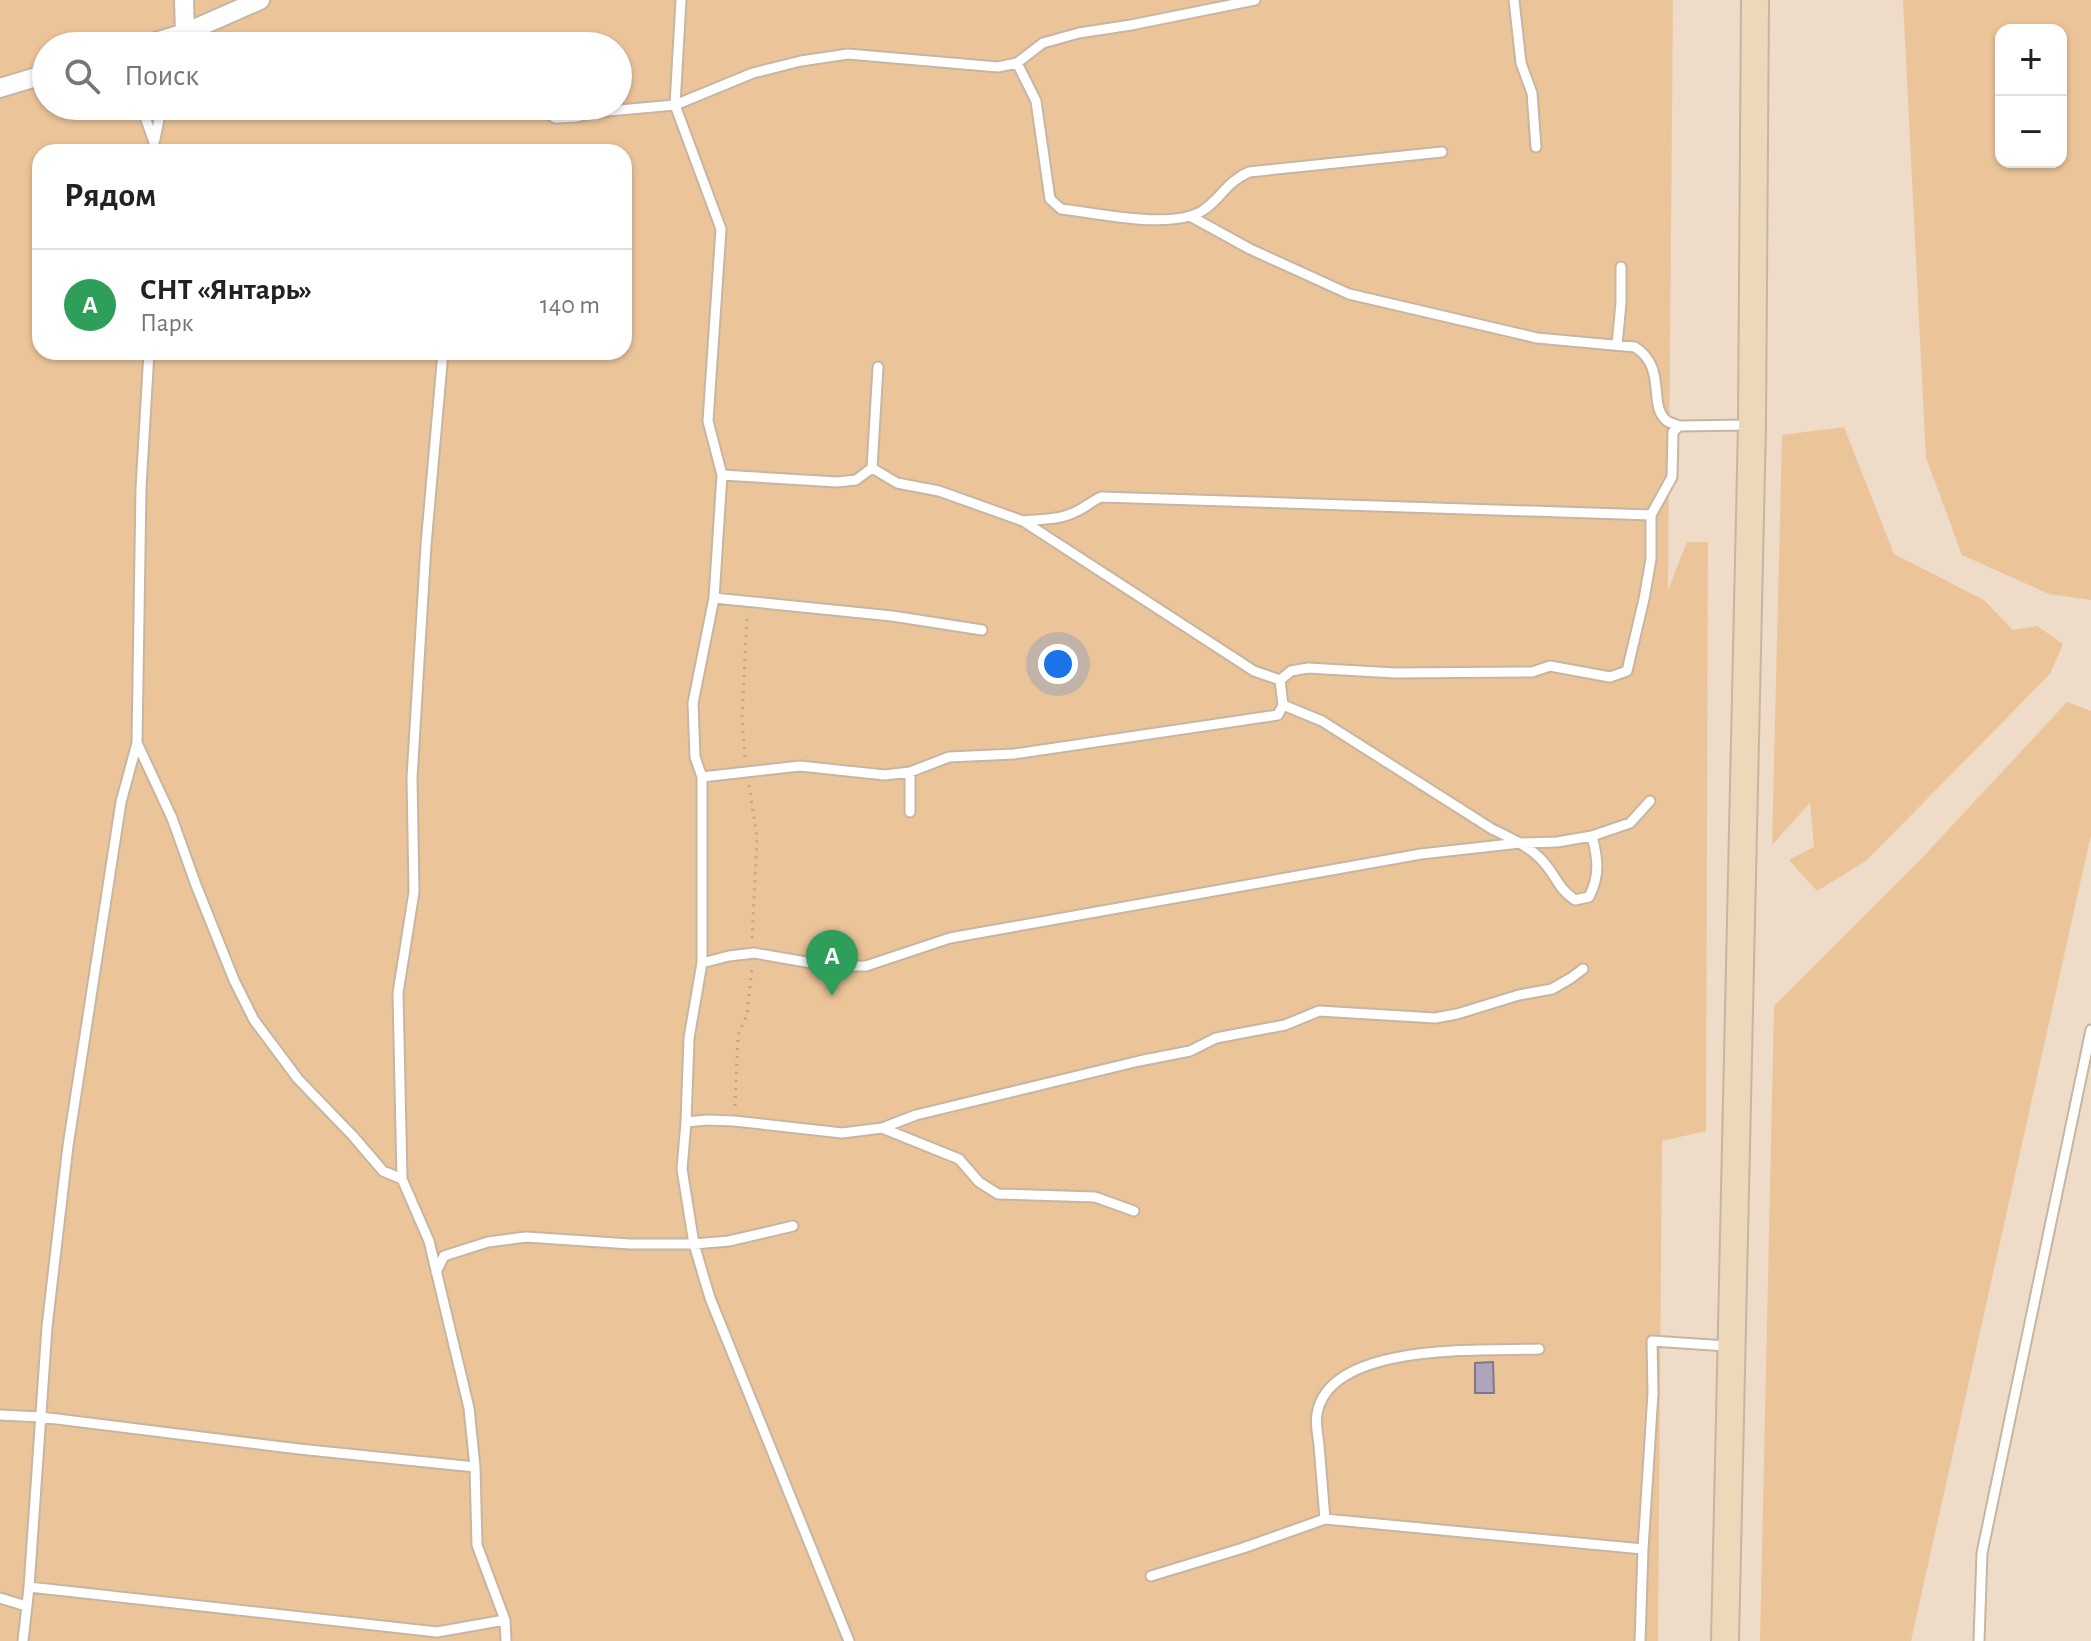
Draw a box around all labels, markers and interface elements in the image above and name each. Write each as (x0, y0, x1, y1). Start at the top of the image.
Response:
map controls (1995, 24, 2067, 168)
button: + (1995, 24, 2067, 96)
search box (32, 32, 632, 120)
icon: search (60, 54, 104, 98)
text: Поиск (124, 61, 199, 91)
button: − (1995, 96, 2067, 168)
text: Рядом (64, 179, 156, 213)
text: СНТ «Янтарь» (140, 275, 312, 305)
text: A (82, 292, 98, 318)
text: 140 m (540, 292, 600, 318)
text: Парк (140, 310, 193, 336)
your location (1038, 644, 1078, 684)
pin: A (806, 930, 858, 996)

